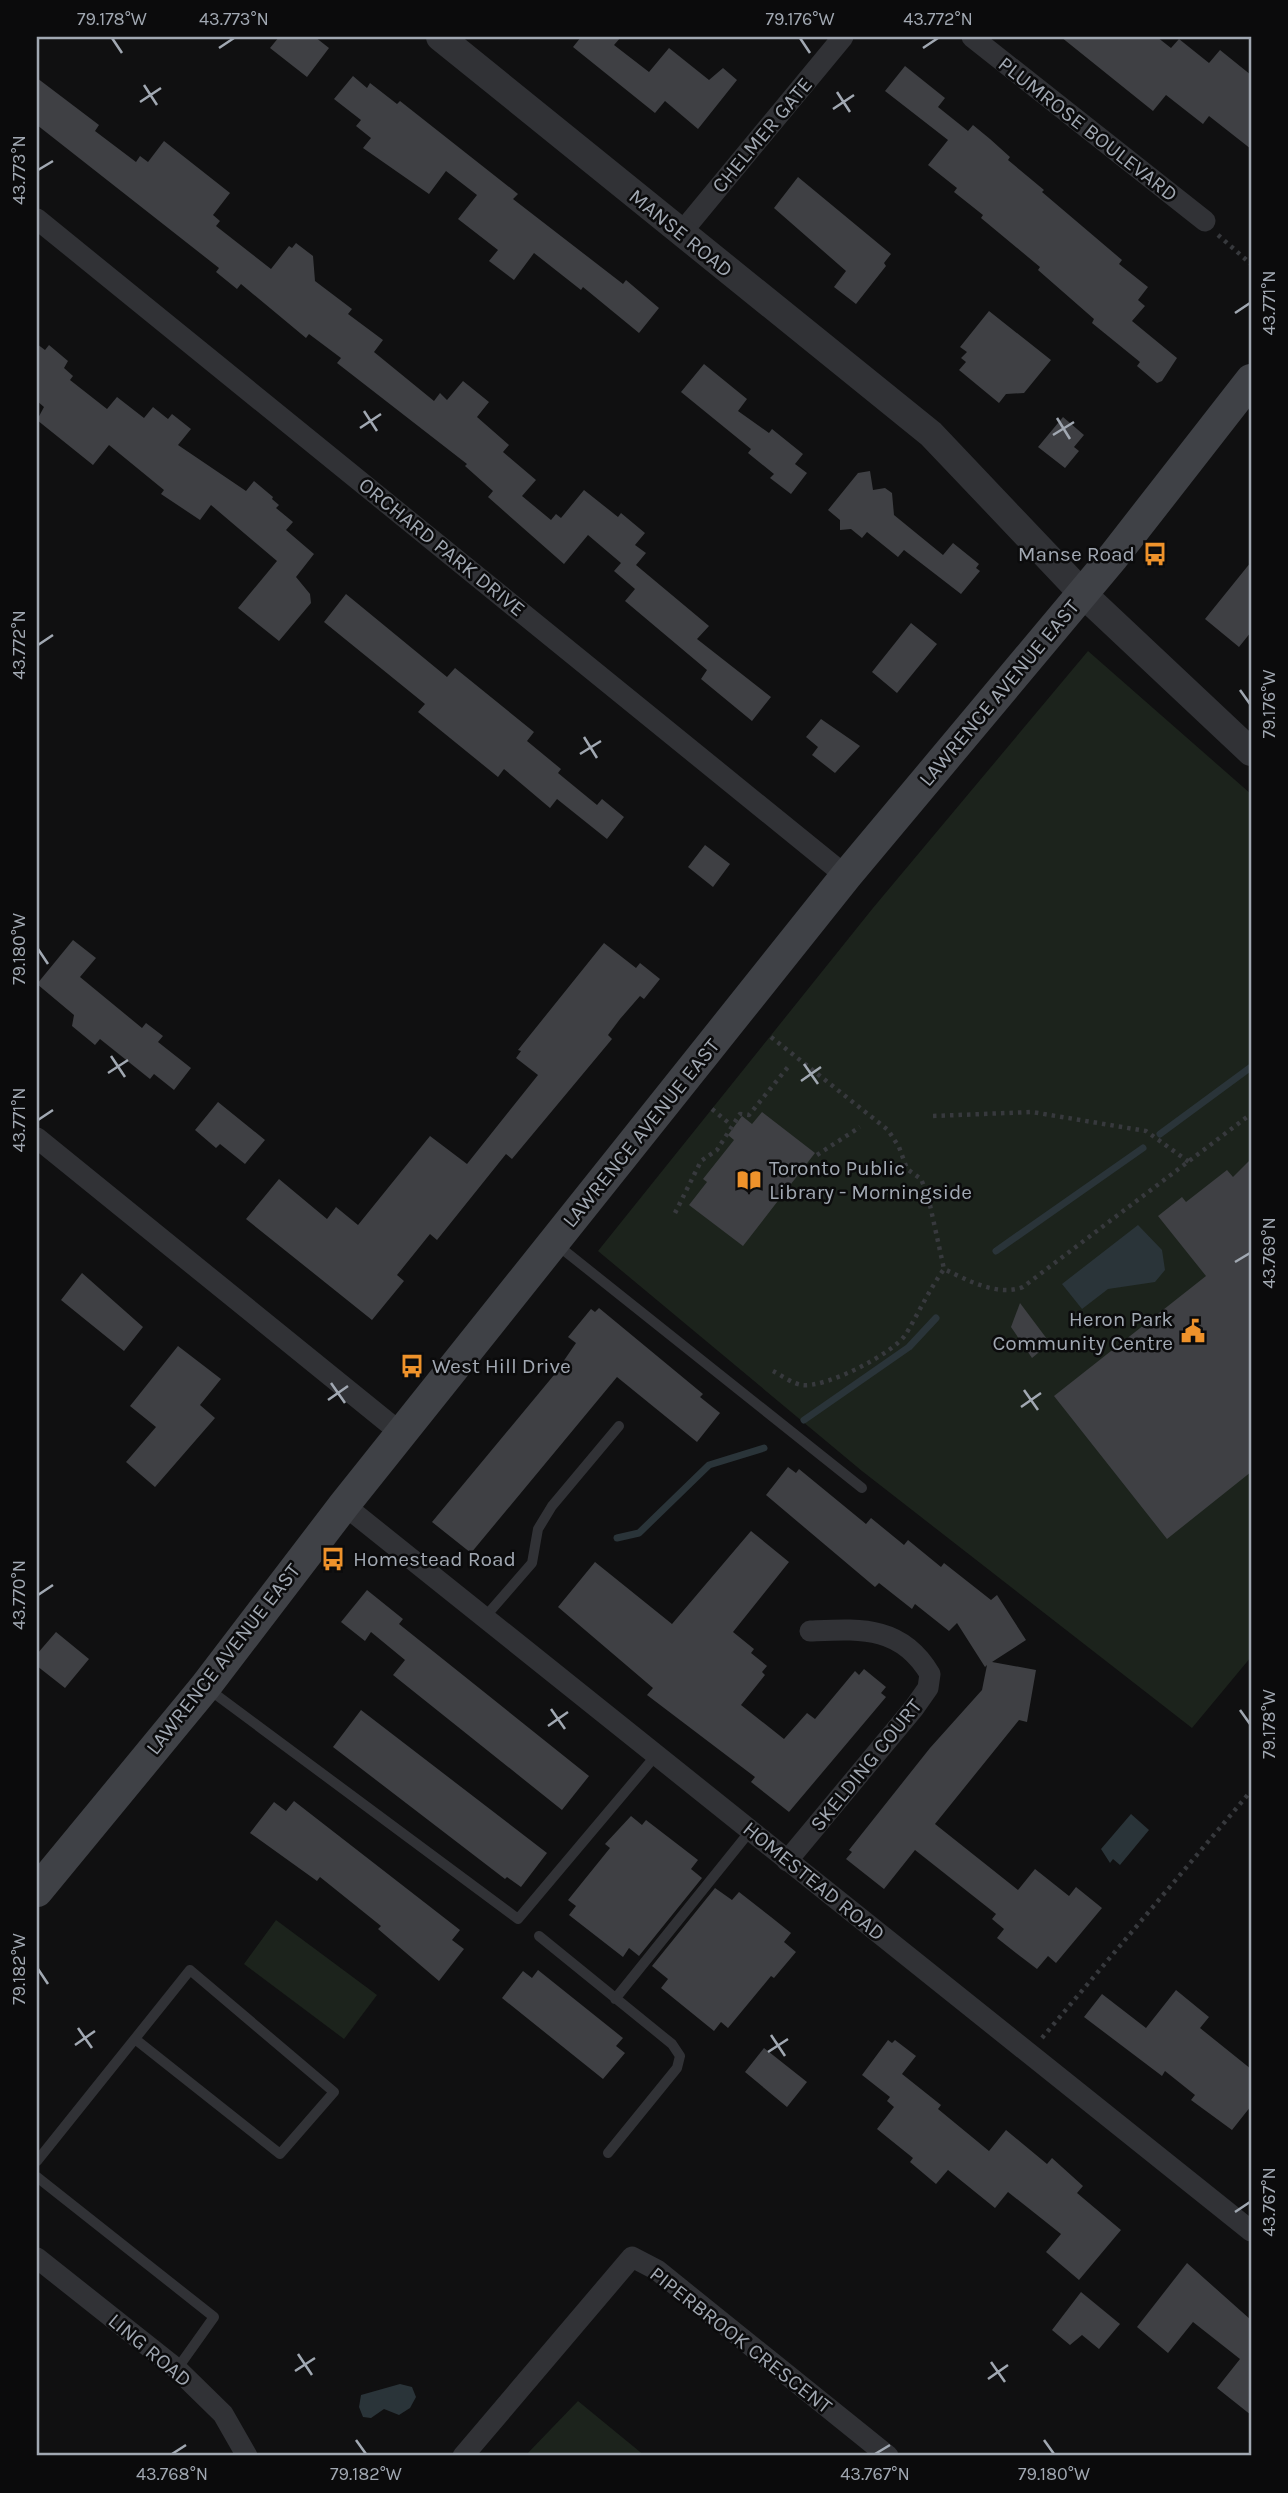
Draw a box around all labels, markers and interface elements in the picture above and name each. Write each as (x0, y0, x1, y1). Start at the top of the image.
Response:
text: 79.178°W (77, 8, 147, 30)
text: 43.773°N (199, 8, 269, 30)
text: 79.176°W (765, 8, 835, 30)
text: 43.772°N (903, 8, 973, 30)
street label: PLUMROSE BOULEVARD (994, 52, 1182, 206)
street label: CHELMER GATE (707, 73, 817, 197)
text: 43.773°N (8, 135, 30, 205)
street label: MANSE ROAD (624, 184, 738, 282)
text: 43.771°N (1258, 270, 1280, 336)
street label: ORCHARD PARK DRIVE (354, 473, 530, 621)
bus stop icon: Manse Road (1141, 540, 1169, 568)
place label: Manse Road (1018, 542, 1135, 566)
street label: LAWRENCE AVENUE EAST (914, 595, 1084, 791)
text: 43.772°N (8, 610, 30, 680)
text: 79.176°W (1258, 669, 1280, 739)
text: 79.180°W (8, 913, 30, 985)
street label: LAWRENCE AVENUE EAST (557, 1033, 725, 1232)
text: 43.771°N (8, 1087, 30, 1153)
place label: Toronto Public Library - Morningside (769, 1156, 972, 1204)
library icon: Toronto Public Library - Morningside (735, 1166, 763, 1194)
text: 43.769°N (1258, 1217, 1280, 1289)
place label: Heron Park Community Centre (992, 1307, 1173, 1355)
public building icon: Heron Park Community Centre (1179, 1317, 1207, 1345)
bus stop icon: West Hill Drive (398, 1352, 426, 1380)
place label: West Hill Drive (432, 1354, 571, 1378)
bus stop icon: Homestead Road (319, 1545, 347, 1573)
place label: Homestead Road (353, 1547, 516, 1571)
street label: LAWRENCE AVENUE EAST (141, 1558, 305, 1759)
text: 43.770°N (8, 1560, 30, 1630)
text: 79.178°W (1258, 1689, 1280, 1759)
street label: SKELDING COURT (805, 1694, 927, 1836)
street label: HOMESTEAD ROAD (738, 1816, 890, 1946)
text: 79.182°W (8, 1933, 30, 2005)
text: 43.767°N (1258, 2167, 1280, 2237)
street label: PIPERBROOK CRESCENT (645, 2261, 837, 2419)
street label: LING ROAD (104, 2308, 196, 2392)
text: 43.768°N (136, 2463, 208, 2485)
text: 79.182°W (330, 2463, 402, 2485)
text: 43.767°N (840, 2463, 910, 2485)
text: 79.180°W (1018, 2463, 1090, 2485)

